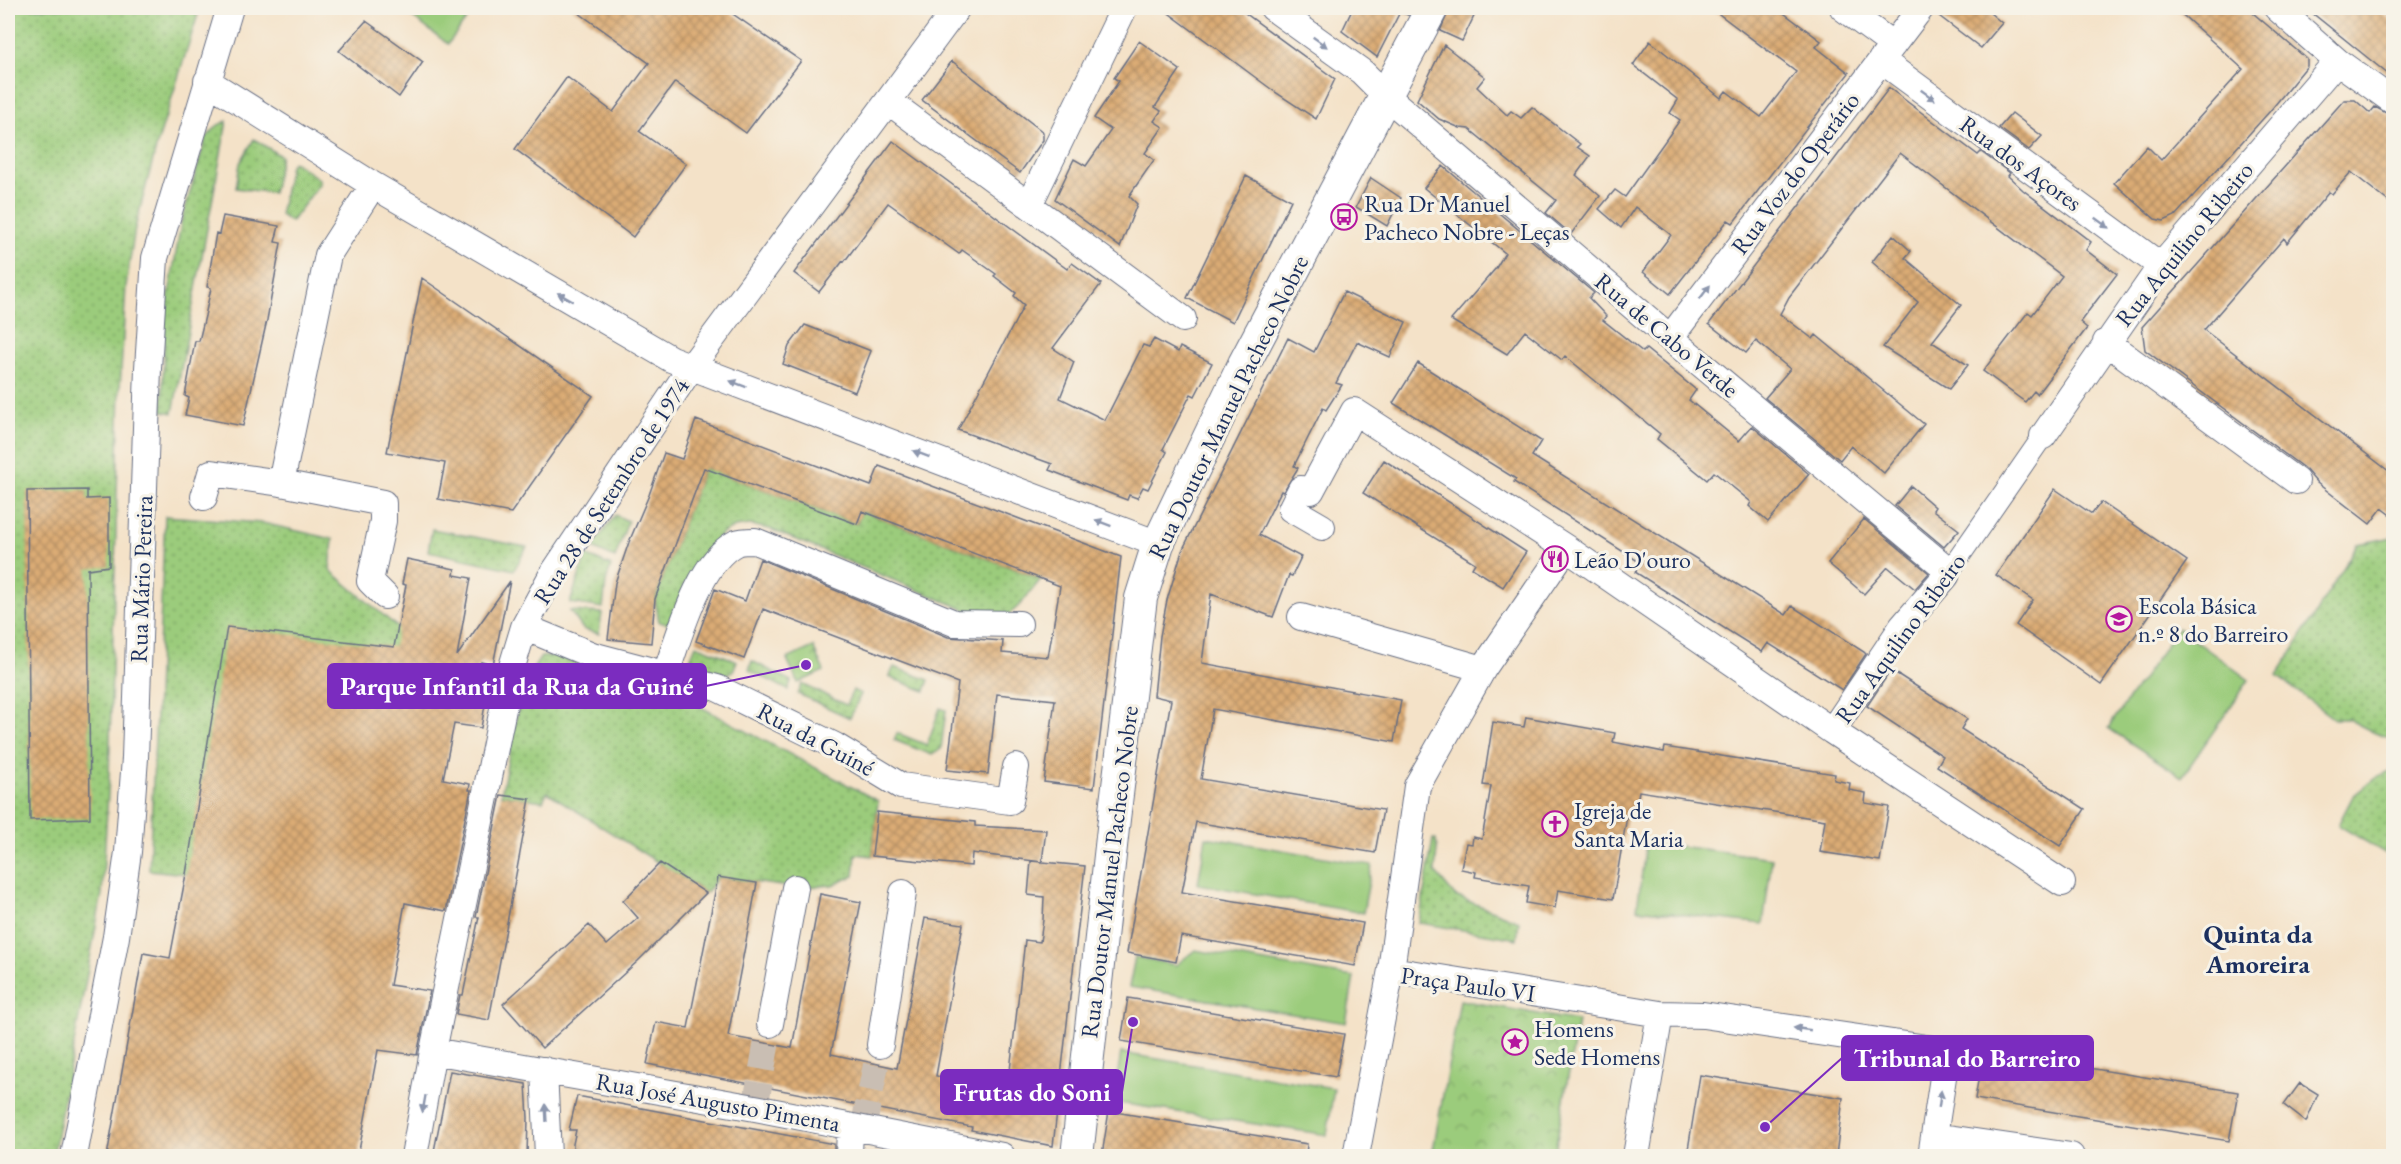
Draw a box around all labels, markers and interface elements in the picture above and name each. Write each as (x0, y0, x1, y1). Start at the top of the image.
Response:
one-way arrow (1312, 36, 1328, 48)
street label: Rua Voz do Operário (1724, 85, 1866, 260)
one-way arrow (1920, 89, 1936, 101)
street label: Rua dos Açores (1954, 108, 2088, 218)
street label: Rua Aquilino Ribeiro (2108, 155, 2260, 333)
place label: Rua Dr Manuel Pacheco Nobre - Leças (1364, 188, 1570, 247)
bus stop icon: Rua Dr Manuel Pacheco Nobre - Leças (1329, 202, 1359, 232)
one-way arrow (2093, 217, 2109, 229)
street label: Rua Doutor Manuel Pacheco Nobre (1141, 250, 1315, 564)
street label: Rua de Cabo Verde (1589, 266, 1745, 404)
one-way arrow (1699, 284, 1711, 300)
one-way arrow (557, 291, 573, 302)
street label: Rua 28 de Setembro de 1974 (526, 372, 696, 610)
one-way arrow (729, 379, 747, 389)
one-way arrow (911, 448, 929, 458)
street label: Rua Mário Pereira (123, 494, 159, 663)
one-way arrow (1094, 518, 1112, 527)
restaurant icon: Leão D'ouro (1540, 544, 1570, 574)
place label: Leão D'ouro (1574, 544, 1691, 575)
street label: Rua Aquilino Ribeiro (1828, 547, 1972, 729)
place label: Escola Básica n.º 8 do Barreiro (2138, 590, 2289, 649)
school or university icon: Escola Básica n.º 8 do Barreiro (2104, 604, 2134, 634)
callout: Parque Infantil da Rua da Guiné (328, 664, 706, 708)
text: Parque Infantil da Rua da Guiné (340, 669, 694, 703)
street label: Rua da Guiné (752, 695, 880, 783)
street label: Rua Doutor Manuel Pacheco Nobre (1073, 704, 1145, 1040)
place label: Igreja de Santa Maria (1574, 795, 1684, 854)
church icon: Igreja de Santa Maria (1540, 809, 1570, 839)
district label: Quinta da Amoreira (2203, 917, 2313, 981)
street label: Praça Paulo VI (1399, 959, 1537, 1009)
place label: Homens Sede Homens (1534, 1013, 1660, 1072)
one-way arrow (1792, 1025, 1811, 1034)
place icon: Homens Sede Homens (1500, 1027, 1530, 1057)
callout: Tribunal do Barreiro (1842, 1036, 2093, 1080)
text: Tribunal do Barreiro (1853, 1041, 2081, 1075)
street label: Rua José Augusto Pimenta (594, 1065, 843, 1139)
callout: Frutas do Soni (941, 1070, 1122, 1114)
text: Frutas do Soni (953, 1075, 1111, 1109)
one-way arrow (1935, 1089, 1944, 1108)
one-way arrow (419, 1094, 428, 1113)
one-way arrow (541, 1104, 550, 1123)

